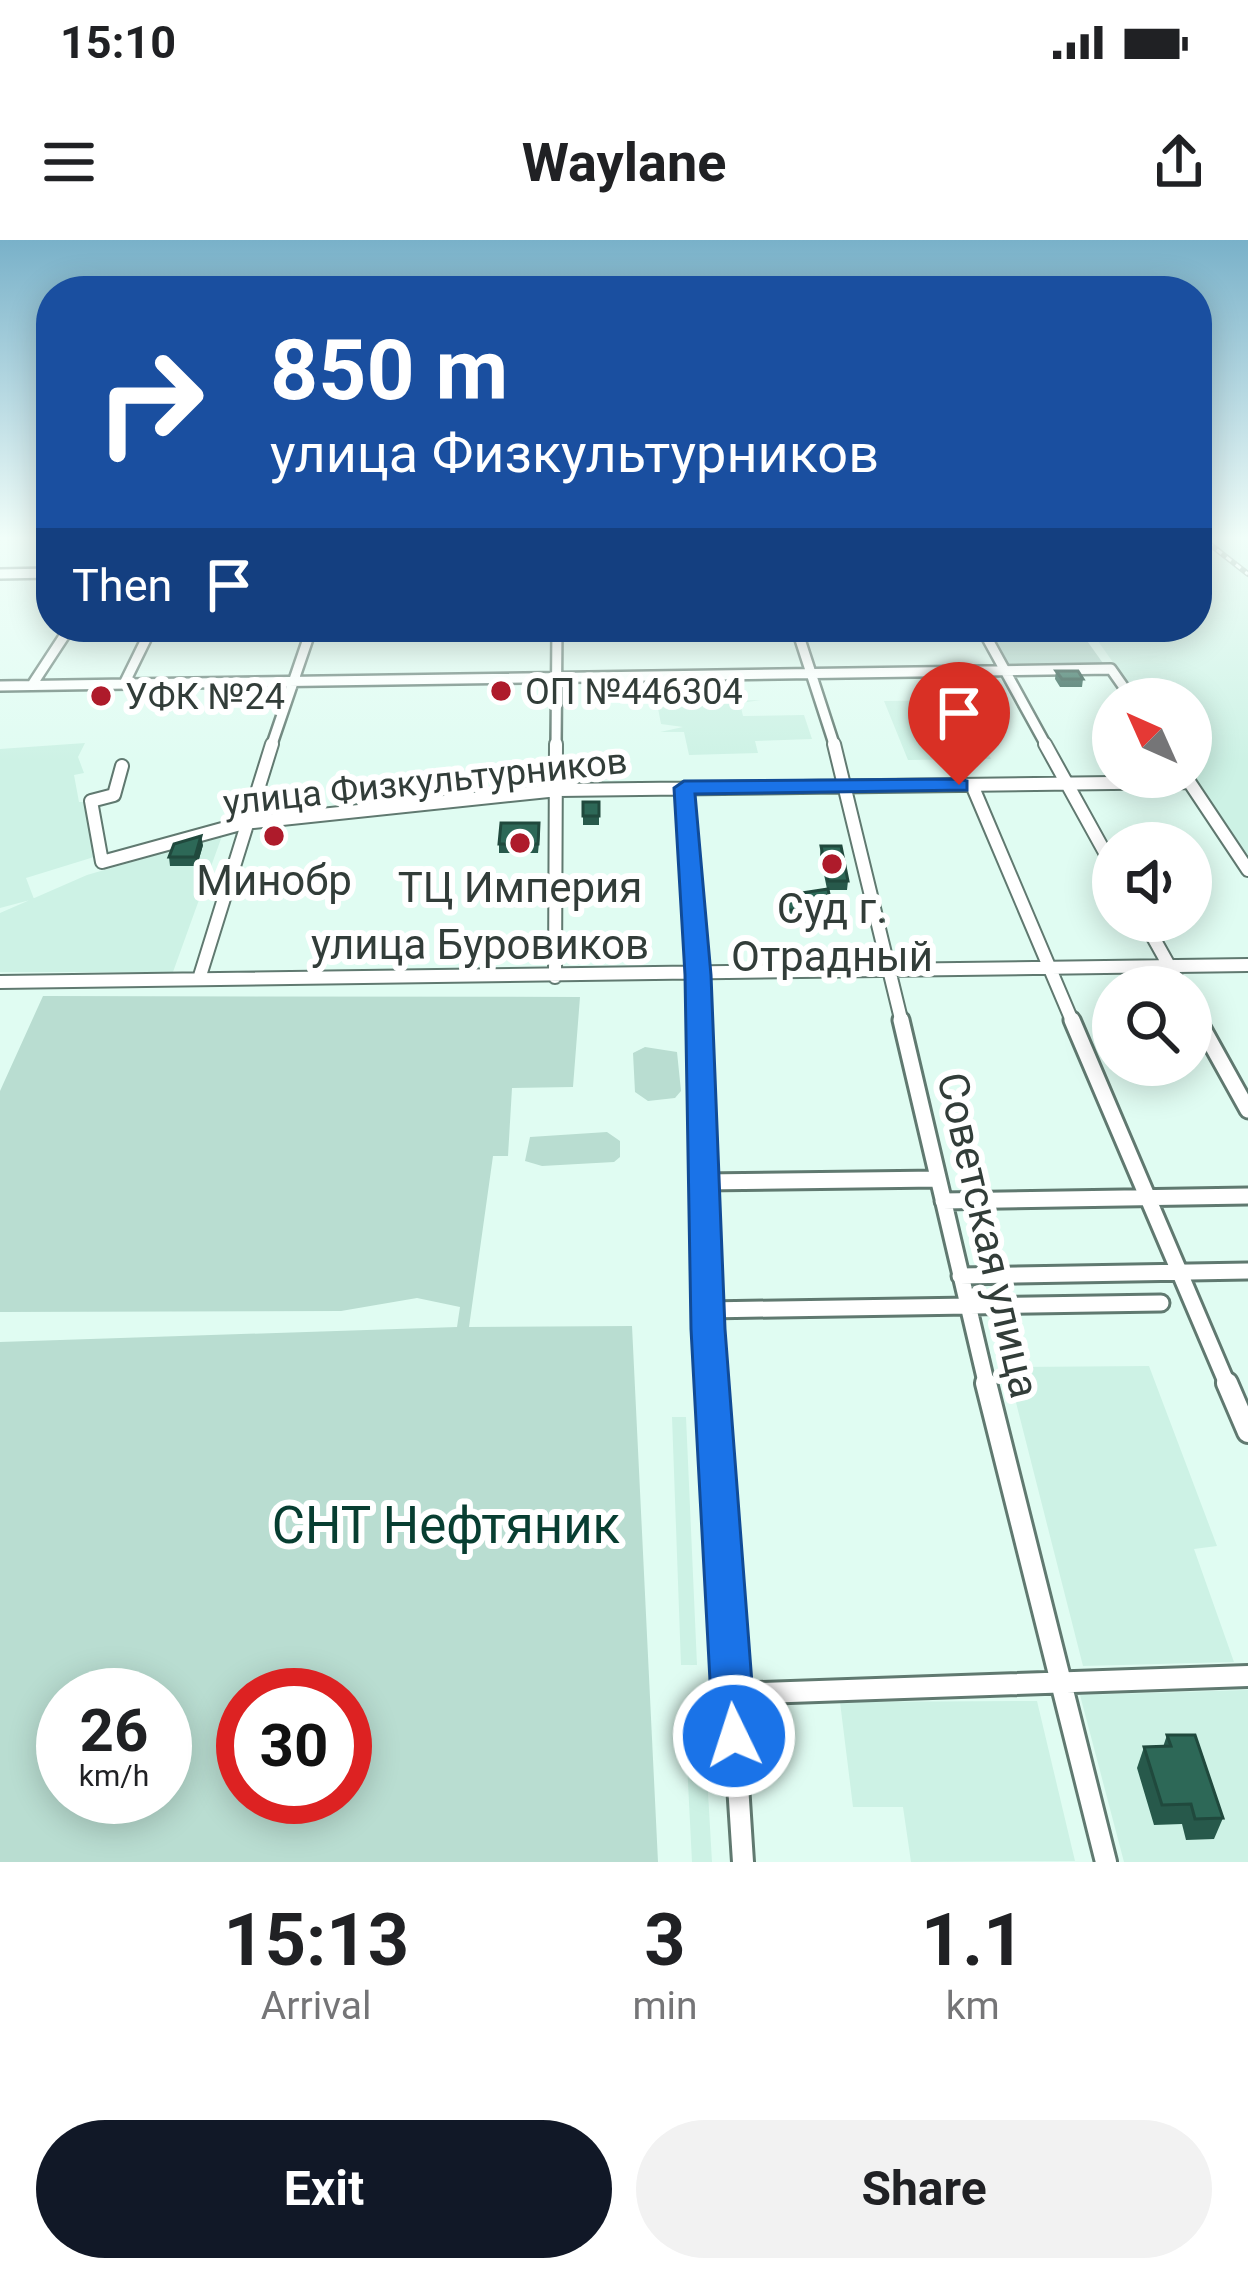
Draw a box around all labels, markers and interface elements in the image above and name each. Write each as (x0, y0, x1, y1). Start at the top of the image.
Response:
text: 15:10 (60, 16, 176, 69)
icon: menu (36, 129, 102, 195)
icon: share (1146, 129, 1212, 195)
text: Waylane (522, 131, 726, 194)
text: 850 m (270, 321, 508, 420)
icon: right (72, 324, 228, 480)
text: улица Физкультурников (270, 422, 879, 485)
icon: arrive (196, 552, 262, 618)
text: Then (72, 559, 172, 612)
pin (908, 662, 1010, 785)
place label: ОП №446304 (525, 671, 743, 713)
place label: УФК №24 (125, 676, 285, 718)
marker: ОП №446304 (488, 678, 514, 704)
north arrow (1092, 678, 1212, 798)
map controls (1092, 678, 1212, 1086)
icon: arrive (926, 680, 992, 746)
marker: УФК №24 (88, 683, 114, 709)
street label: улица Физкультурников (221, 740, 629, 824)
button: sound (1092, 822, 1212, 942)
marker: Минобр (261, 823, 287, 849)
marker: ТЦ Империя (507, 830, 533, 856)
marker: Суд г. Отрадный (819, 851, 845, 877)
place label: Минобр (196, 856, 352, 905)
place label: ТЦ Империя (398, 863, 642, 912)
place label: Суд г. Отрадный (731, 884, 933, 981)
street label: улица Буровиков (311, 920, 649, 969)
button: search (1092, 966, 1212, 1086)
street label: Советская улица (927, 1068, 1050, 1402)
park label: СНТ Нефтяник (272, 1496, 621, 1555)
speed limit sign: 30 (216, 1668, 372, 1824)
position arrow (671, 1673, 797, 1799)
text: 26 (80, 1695, 148, 1766)
text: km/h (79, 1758, 149, 1793)
text: 15:13 (223, 1898, 409, 1983)
text: 3 (644, 1898, 686, 1983)
text: 1.1 (921, 1898, 1025, 1983)
text: Arrival (261, 1983, 372, 2029)
text: min (632, 1983, 698, 2029)
text: km (946, 1983, 1000, 2029)
button: Exit (36, 2120, 612, 2258)
button: Share (636, 2120, 1212, 2258)

